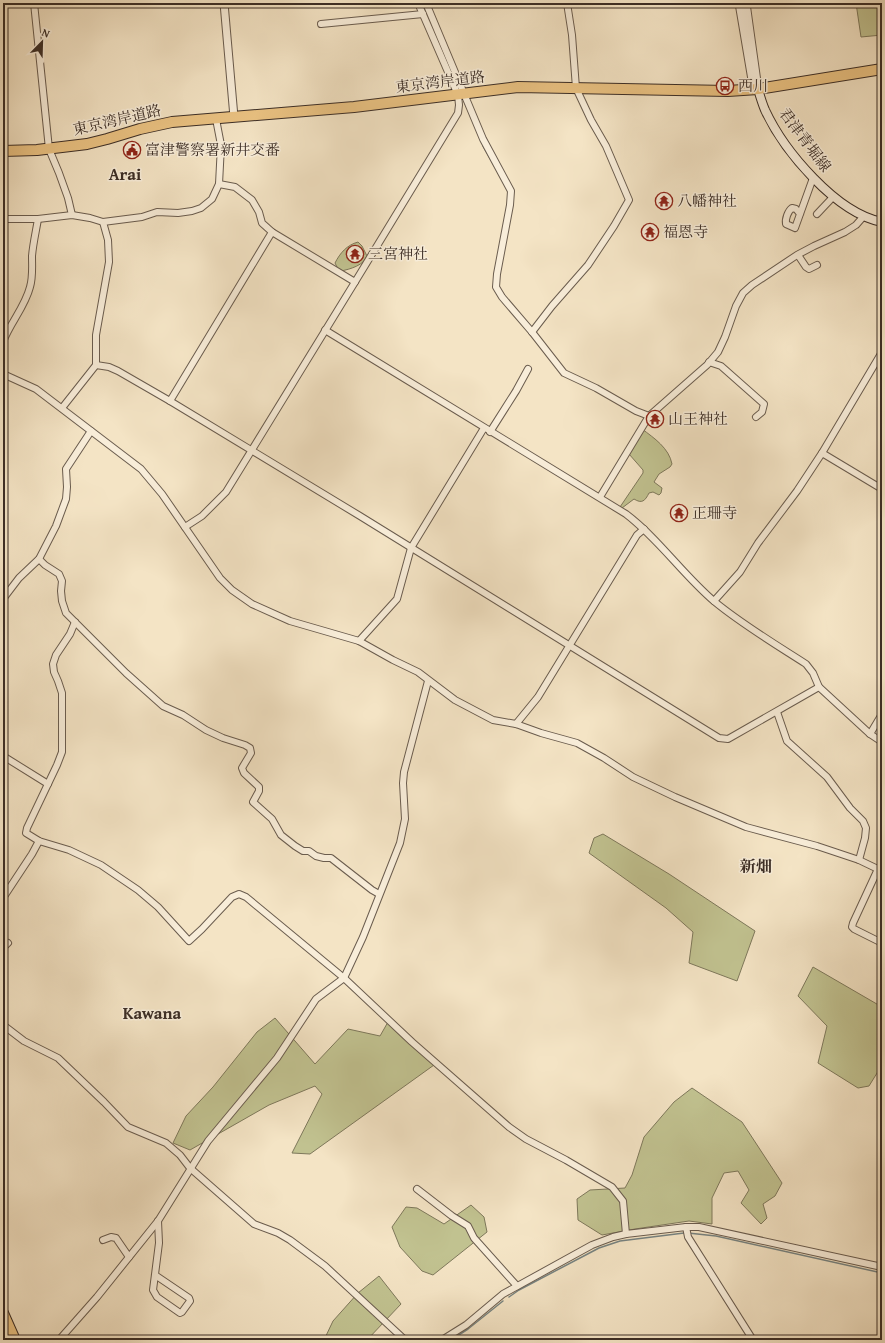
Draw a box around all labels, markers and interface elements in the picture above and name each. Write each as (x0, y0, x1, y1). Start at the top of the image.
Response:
north arrow (22, 22, 62, 62)
text: N (39, 24, 53, 42)
street label: 東京湾岸道路 (394, 66, 486, 97)
place label: 西川 (738, 75, 768, 96)
bus stop icon: 西川 (715, 76, 735, 96)
street label: 東京湾岸道路 (71, 99, 163, 140)
street label: 君津青堀線 (774, 103, 836, 176)
place label: 富津警察署新井交番 (145, 139, 280, 160)
public building icon: 富津警察署新井交番 (122, 140, 142, 160)
district label: Arai (109, 161, 141, 186)
place label: 八幡神社 (677, 190, 737, 211)
temple icon: 八幡神社 (654, 191, 674, 211)
place label: 福恩寺 (663, 221, 708, 242)
temple icon: 福恩寺 (640, 222, 660, 242)
place label: 三宮神社 (368, 243, 428, 264)
temple icon: 三宮神社 (345, 244, 365, 264)
place label: 山王神社 (668, 408, 728, 429)
temple icon: 山王神社 (645, 409, 665, 429)
place label: 正珊寺 (692, 502, 737, 523)
temple icon: 正珊寺 (669, 503, 689, 523)
district label: 新畑 (739, 854, 772, 878)
district label: Kawana (123, 1000, 182, 1025)

